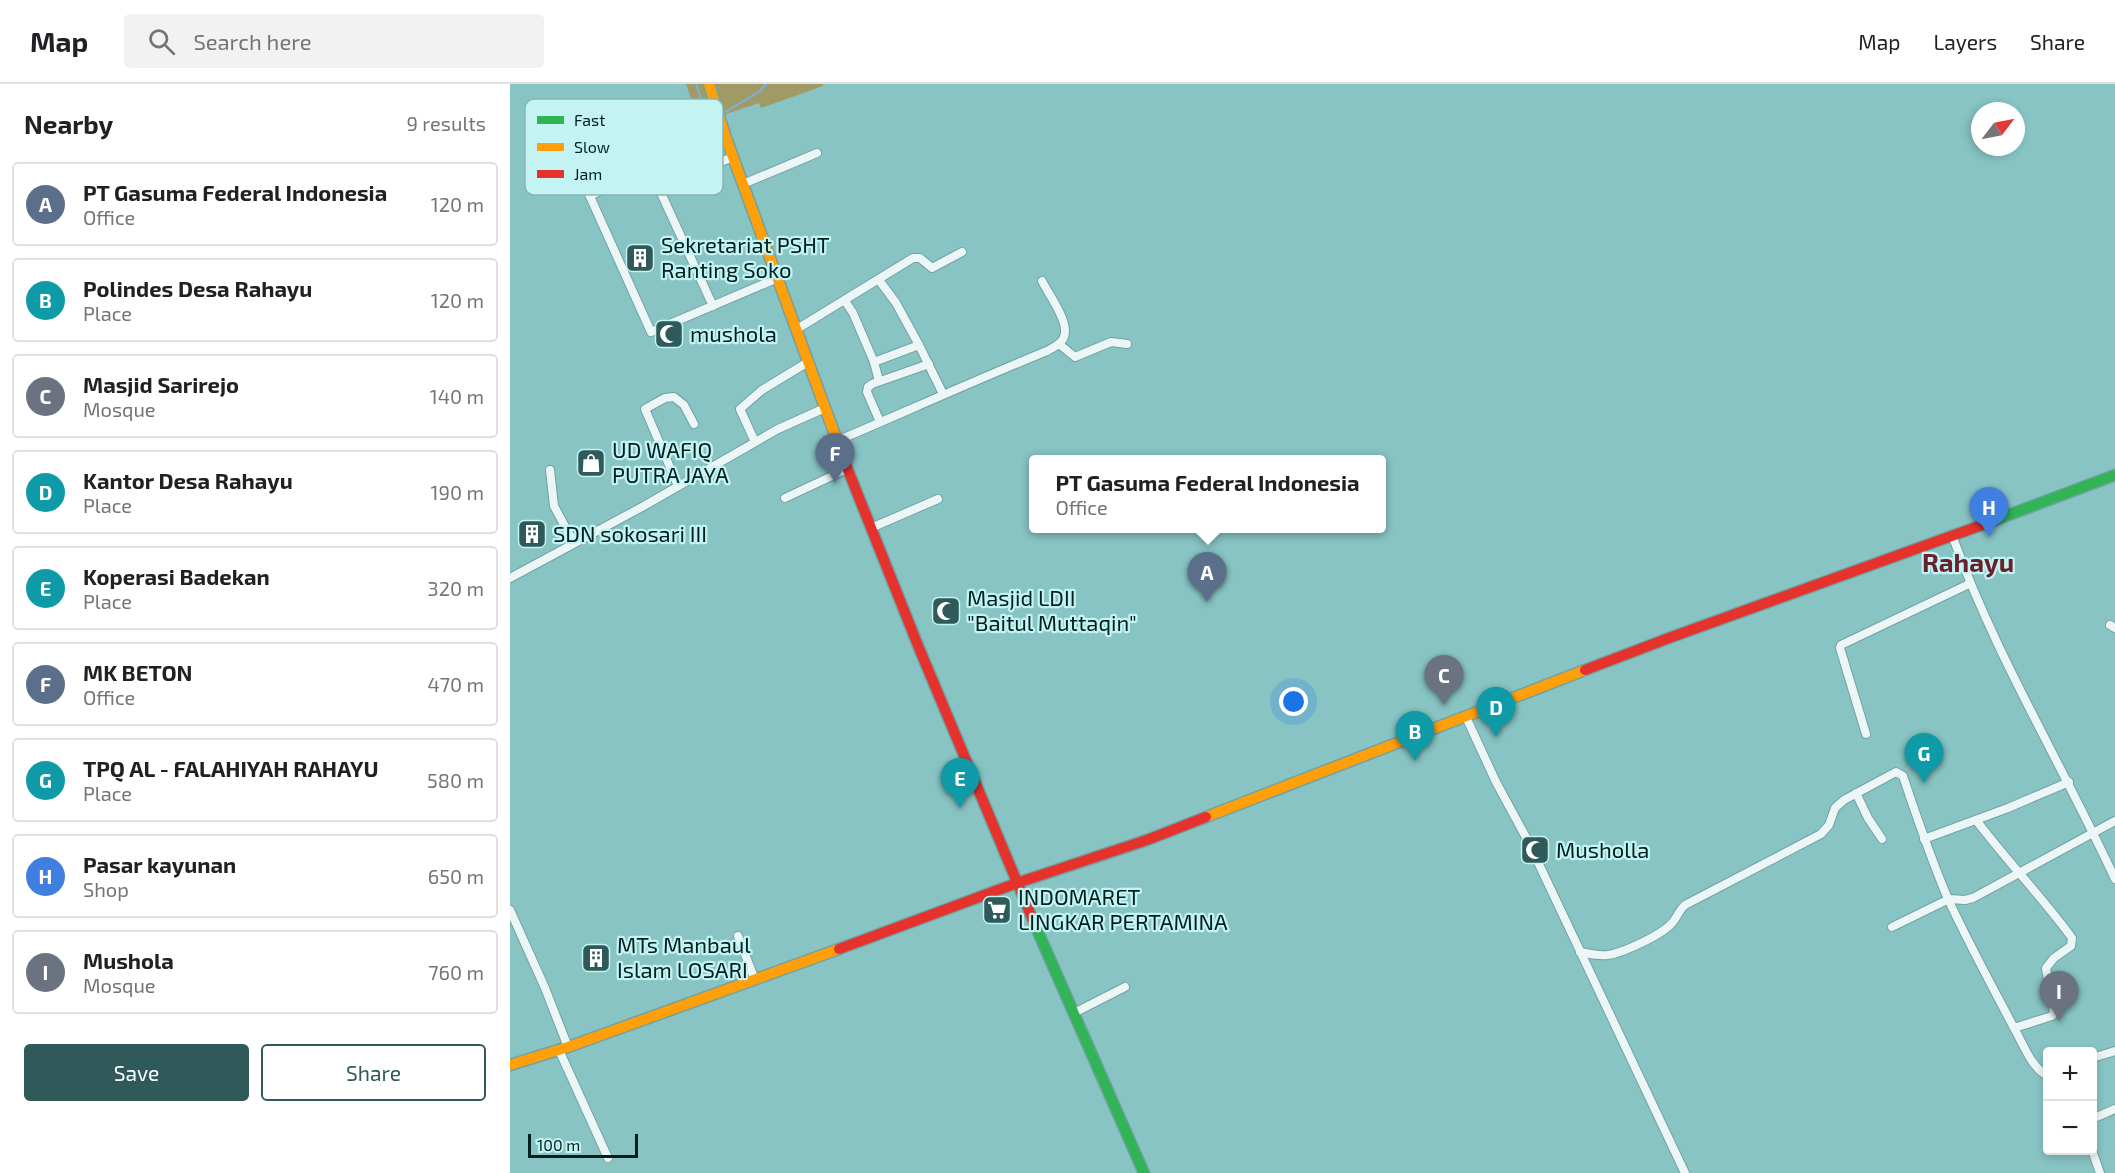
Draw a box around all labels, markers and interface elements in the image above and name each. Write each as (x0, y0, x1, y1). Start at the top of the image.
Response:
search box (124, 14, 544, 68)
text: Map (30, 24, 88, 58)
icon: search (145, 25, 178, 58)
text: Search here (193, 28, 312, 54)
text: Map (1858, 29, 1900, 54)
text: Layers (1933, 29, 1997, 54)
text: Share (2030, 29, 2085, 54)
legend (525, 99, 723, 195)
north arrow (1971, 102, 2025, 156)
text: Nearby (24, 108, 113, 139)
text: Fast (574, 110, 605, 129)
text: 9 results (406, 111, 486, 135)
text: Slow (574, 137, 610, 156)
text: Jam (574, 164, 602, 183)
text: PT Gasuma Federal Indonesia (83, 179, 387, 205)
text: A (39, 192, 52, 216)
text: 120 m (431, 192, 484, 216)
text: Office (83, 205, 135, 229)
place label: Sekretariat PSHT Ranting Soko (661, 231, 830, 282)
building icon: Sekretariat PSHT Ranting Soko (624, 242, 656, 274)
text: Polindes Desa Rahayu (83, 275, 312, 301)
text: B (39, 288, 52, 312)
text: 120 m (431, 288, 484, 312)
text: Place (83, 301, 132, 325)
mosque icon: mushola (653, 318, 685, 350)
place label: mushola (690, 320, 777, 346)
text: Masjid Sarirejo (83, 371, 239, 397)
text: C (40, 384, 51, 408)
text: 140 m (430, 384, 484, 408)
text: Mosque (83, 397, 156, 421)
pin: F (816, 434, 854, 483)
place label: UD WAFIQ PUTRA JAYA (612, 436, 729, 487)
shop icon: UD WAFIQ PUTRA JAYA (575, 447, 607, 479)
popup (1029, 455, 1386, 533)
text: Kantor Desa Rahayu (83, 467, 293, 493)
text: PT Gasuma Federal Indonesia (1055, 469, 1360, 495)
text: D (39, 480, 52, 504)
text: 190 m (431, 480, 484, 504)
pin: H (1970, 488, 2008, 537)
text: Place (83, 493, 132, 517)
text: Office (1055, 495, 1108, 519)
building icon: SDN sokosari III (516, 518, 548, 550)
place label: SDN sokosari III (553, 520, 707, 546)
district label: Rahayu (1922, 546, 2014, 578)
pin: A (1188, 552, 1226, 602)
text: Koperasi Badekan (83, 563, 270, 589)
text: E (40, 576, 51, 600)
text: 320 m (428, 576, 484, 600)
place label: Masjid LDII "Baitul Muttaqin" (967, 584, 1137, 635)
text: Place (83, 589, 132, 613)
mosque icon: Masjid LDII "Baitul Muttaqin" (930, 595, 962, 627)
pin: C (1424, 656, 1464, 705)
text: MK BETON (83, 659, 192, 685)
text: F (40, 672, 51, 696)
text: 470 m (427, 672, 484, 696)
text: Office (83, 685, 135, 709)
your location (1279, 687, 1308, 716)
pin: D (1476, 688, 1516, 737)
pin: B (1396, 712, 1434, 761)
pin: G (1904, 734, 1944, 783)
text: TPQ AL - FALAHIYAH RAHAYU (83, 755, 379, 781)
pin: E (940, 758, 980, 808)
text: G (39, 768, 52, 792)
text: 580 m (427, 768, 484, 792)
text: Place (83, 781, 132, 805)
mosque icon: Musholla (1519, 834, 1551, 866)
place label: Musholla (1556, 836, 1649, 862)
text: Pasar kayunan (83, 851, 236, 877)
text: H (39, 864, 52, 888)
text: 650 m (428, 864, 484, 888)
text: Shop (83, 877, 129, 901)
place label: INDOMARET LINGKAR PERTAMINA (1018, 883, 1228, 934)
supermarket icon: INDOMARET LINGKAR PERTAMINA (981, 894, 1013, 926)
place label: MTs Manbaul Islam LOSARI (617, 931, 751, 982)
building icon: MTs Manbaul Islam LOSARI (580, 942, 612, 974)
text: Mushola (83, 947, 174, 973)
text: I (43, 960, 48, 984)
text: 760 m (428, 960, 484, 984)
pin: I (2040, 972, 2078, 1021)
text: Mosque (83, 973, 156, 997)
button: Save (24, 1044, 249, 1101)
button: Share (261, 1044, 486, 1101)
map controls (2043, 1047, 2097, 1155)
button: + (2043, 1047, 2097, 1101)
button: − (2043, 1101, 2097, 1155)
scale bar (528, 1131, 638, 1158)
text: 100 m (537, 1135, 580, 1154)

